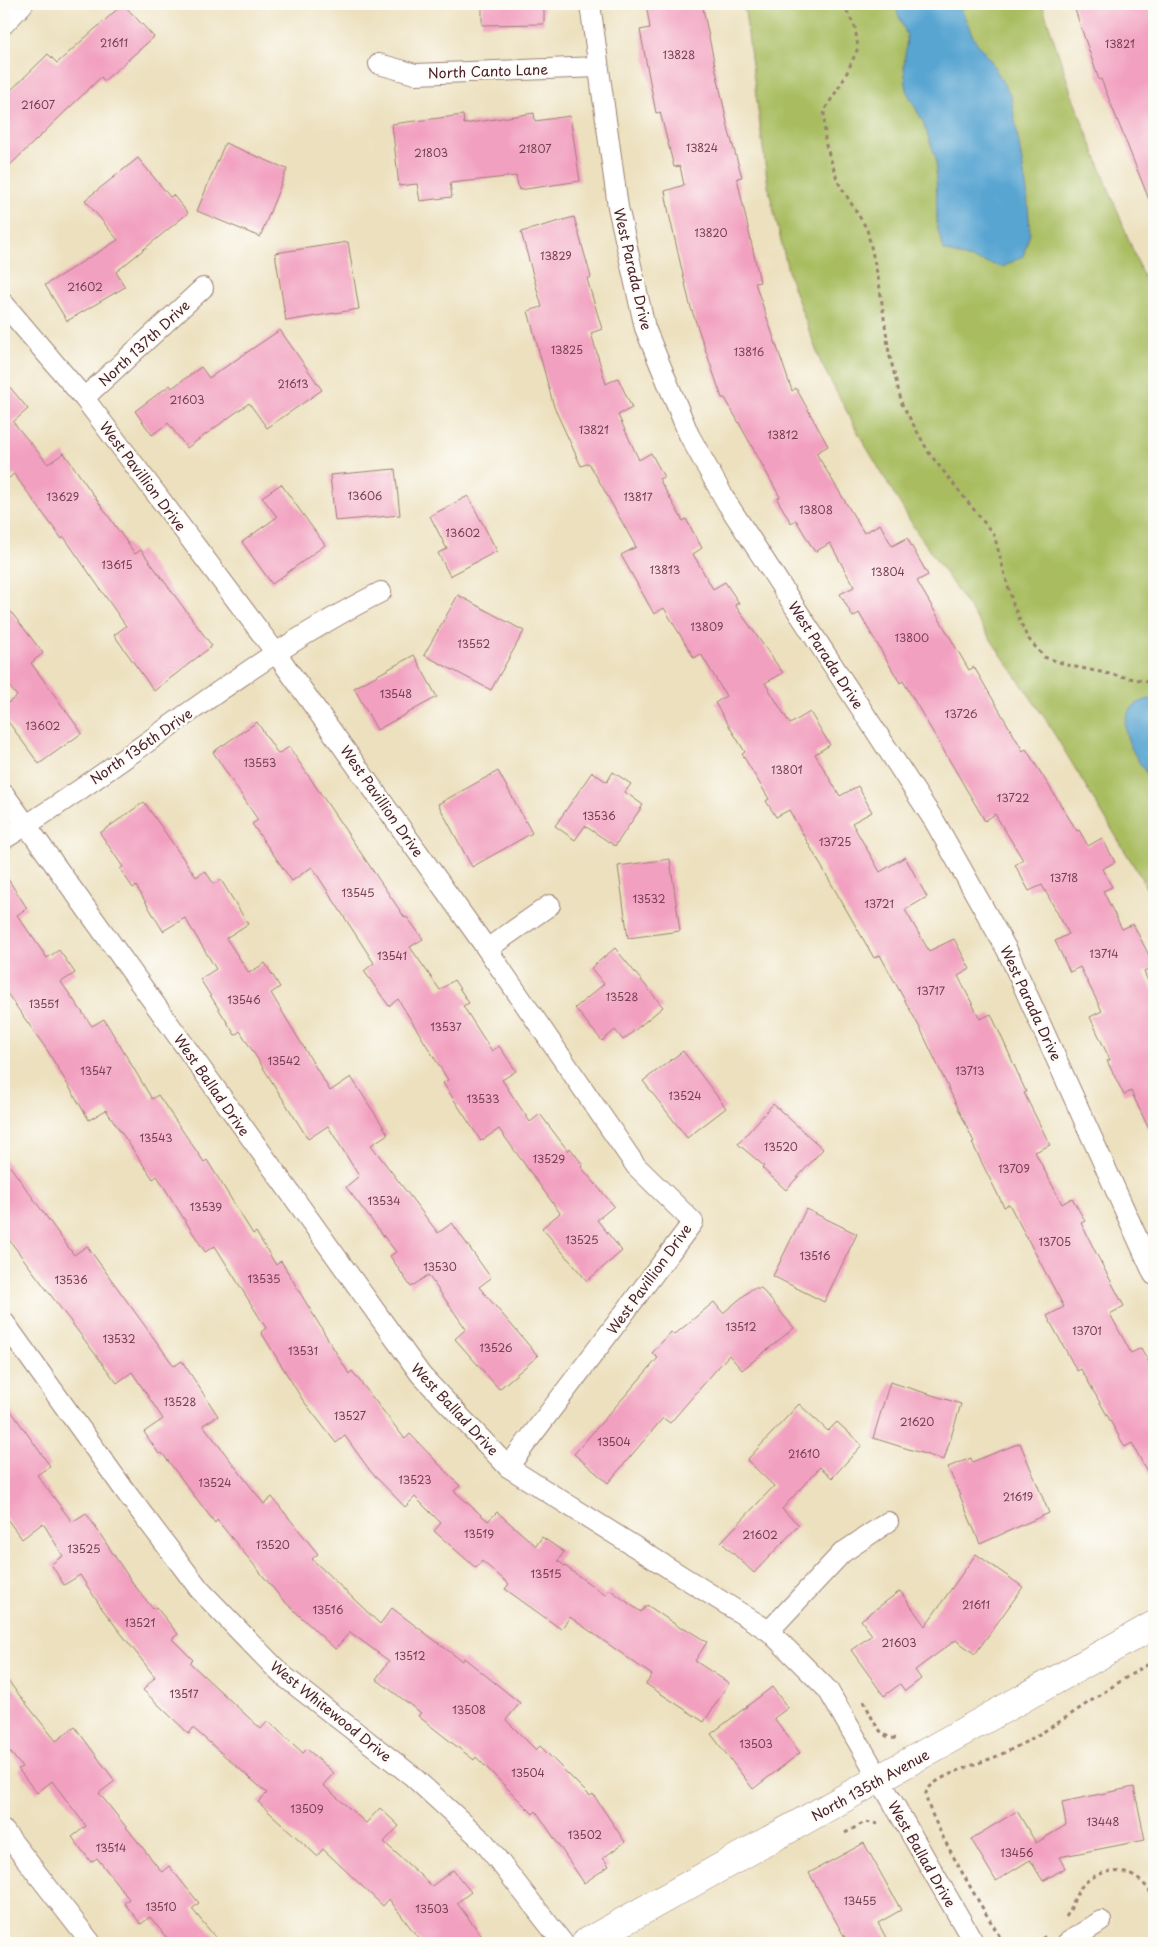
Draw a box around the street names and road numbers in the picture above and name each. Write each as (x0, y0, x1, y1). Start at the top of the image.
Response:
street label: North Canto Lane (428, 58, 549, 84)
street label: West Parada Drive (609, 206, 657, 332)
street label: North 137th Drive (94, 295, 194, 391)
street label: West Pavillion Drive (95, 417, 191, 535)
street label: West Parada Drive (783, 597, 869, 713)
street label: North 136th Drive (86, 703, 196, 789)
street label: West Pavillion Drive (335, 741, 429, 861)
street label: West Parada Drive (995, 942, 1067, 1064)
street label: West Ballad Drive (169, 1030, 255, 1140)
street label: West Pavillion Drive (602, 1219, 696, 1339)
street label: West Ballad Drive (406, 1358, 504, 1460)
street label: West Whitewood Drive (266, 1655, 396, 1767)
street label: North 135th Avenue (807, 1744, 933, 1826)
street label: West Ballad Drive (883, 1797, 961, 1911)

